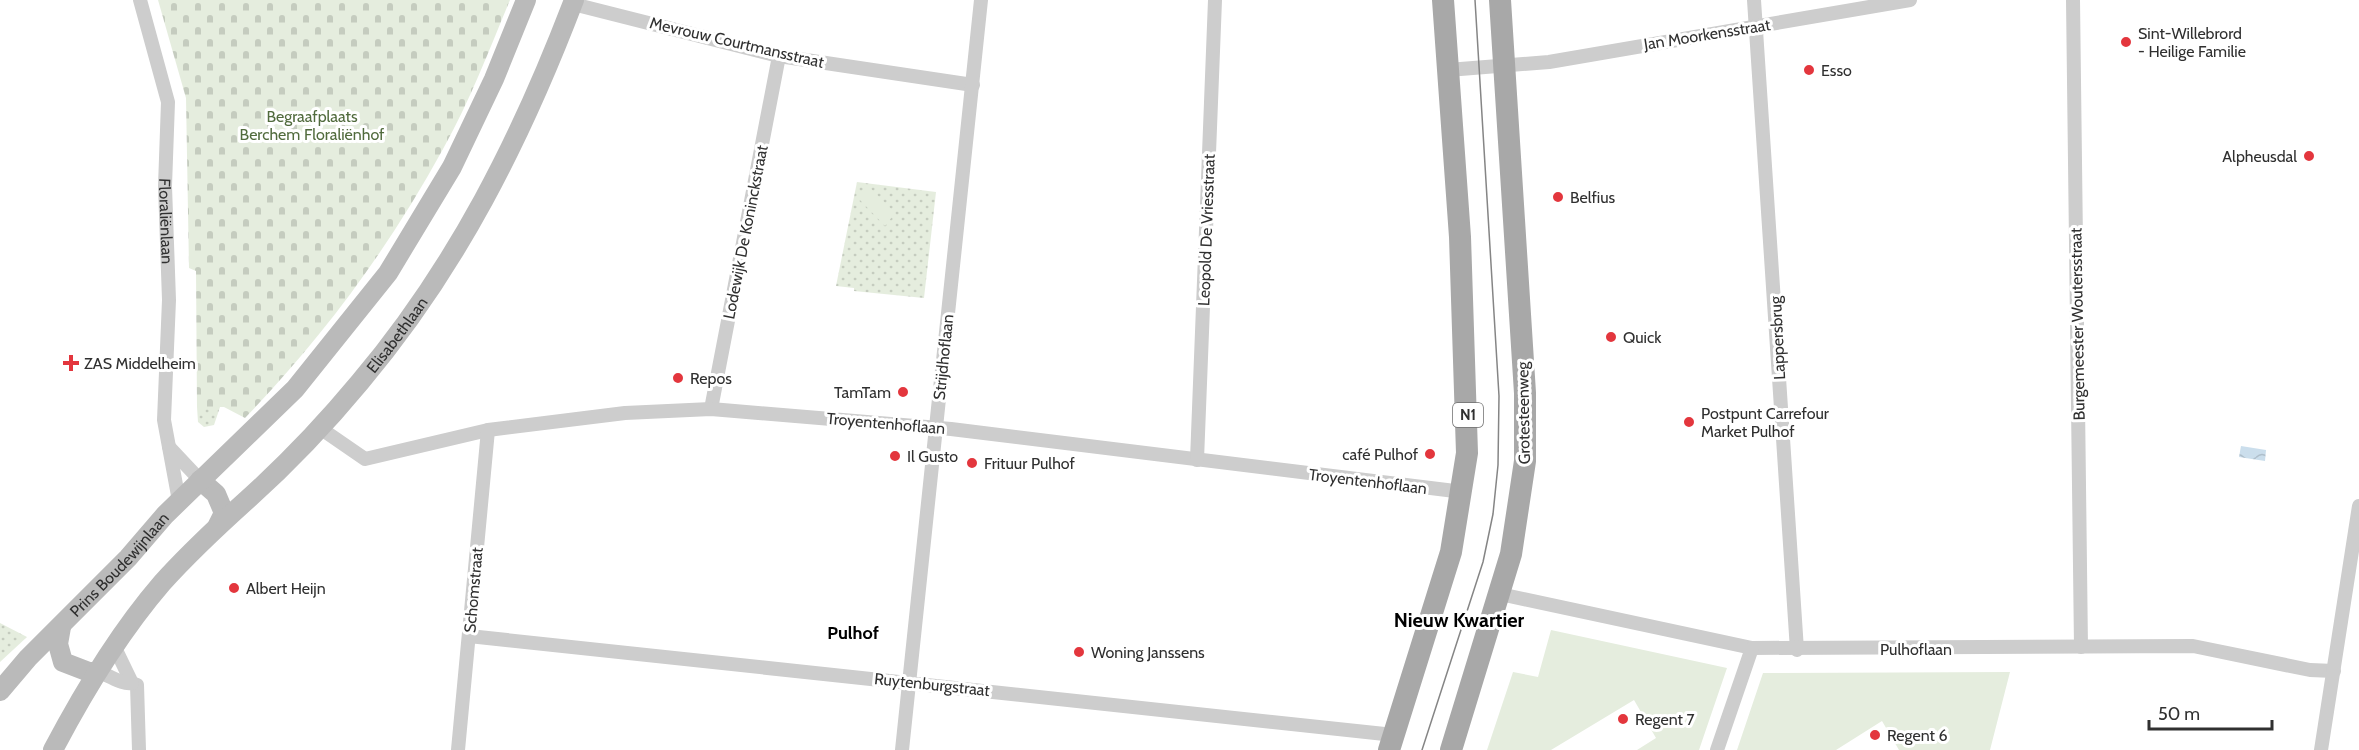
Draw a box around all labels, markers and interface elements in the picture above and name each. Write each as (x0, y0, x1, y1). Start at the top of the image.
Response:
street label: Mevrouw Courtmansstraat (648, 13, 826, 72)
street label: Jan Moorkensstraat (1642, 15, 1772, 54)
place label: Sint-Willebrord - Heilige Familie (2138, 24, 2246, 61)
marker: Sint-Willebrord - Heilige Familie (2119, 35, 2133, 49)
place label: Esso (1821, 61, 1852, 80)
marker: Esso (1802, 63, 1816, 77)
park label: Begraafplaats Berchem Floraliënhof (240, 107, 385, 144)
street label: Lodewijk De Koninckstraat (719, 143, 772, 321)
place label: Alpheusdal (2222, 147, 2297, 166)
marker: Alpheusdal (2302, 149, 2316, 163)
street label: Leopold De Vriesstraat (1194, 153, 1219, 306)
street label: Floraliënlaan (155, 178, 177, 265)
place label: Belfius (1570, 188, 1616, 207)
marker: Belfius (1551, 190, 1565, 204)
street label: Burgemeester Woutersstraat (2066, 227, 2089, 420)
street label: Elisabethlaan (363, 294, 432, 377)
street label: Lappersbrug (1766, 295, 1789, 380)
street label: Strijdhoflaan (930, 313, 957, 401)
place label: Quick (1623, 328, 1662, 347)
marker: Quick (1604, 330, 1618, 344)
marker: ZAS Middelheim (62, 354, 80, 372)
place label: ZAS Middelheim (84, 354, 196, 373)
street label: Grotesteenweg (1513, 361, 1534, 464)
place label: Repos (690, 369, 732, 388)
marker: Repos (671, 371, 685, 385)
place label: TamTam (834, 383, 891, 402)
marker: TamTam (896, 385, 910, 399)
road number: N1 (1453, 403, 1483, 427)
place label: Postpunt Carrefour Market Pulhof (1701, 404, 1830, 441)
street label: Troyentenhoflaan (826, 409, 946, 438)
marker: Postpunt Carrefour Market Pulhof (1682, 415, 1696, 429)
place label: café Pulhof (1342, 445, 1419, 464)
place label: Il Gusto (907, 447, 958, 466)
marker: café Pulhof (1423, 447, 1437, 461)
marker: Il Gusto (888, 449, 902, 463)
place label: Frituur Pulhof (984, 454, 1076, 473)
marker: Frituur Pulhof (965, 456, 979, 470)
street label: Troyentenhoflaan (1308, 465, 1428, 498)
street label: Prins Boudewijnlaan (66, 509, 173, 621)
street label: Schomstraat (460, 546, 487, 634)
place label: Albert Heijn (246, 579, 326, 598)
marker: Albert Heijn (227, 581, 241, 595)
district label: Nieuw Kwartier (1394, 608, 1525, 632)
district label: Pulhof (827, 622, 879, 644)
street label: Pulhoflaan (1880, 640, 1952, 659)
place label: Woning Janssens (1091, 643, 1205, 662)
marker: Woning Janssens (1072, 645, 1086, 659)
street label: Ruytenburgstraat (873, 669, 991, 700)
scale bar (2149, 693, 2272, 731)
text: 50 m (2158, 703, 2200, 725)
place label: Regent 7 (1635, 710, 1695, 729)
marker: Regent 7 (1616, 712, 1630, 726)
place label: Regent 6 (1887, 726, 1948, 745)
marker: Regent 6 (1868, 728, 1882, 742)

